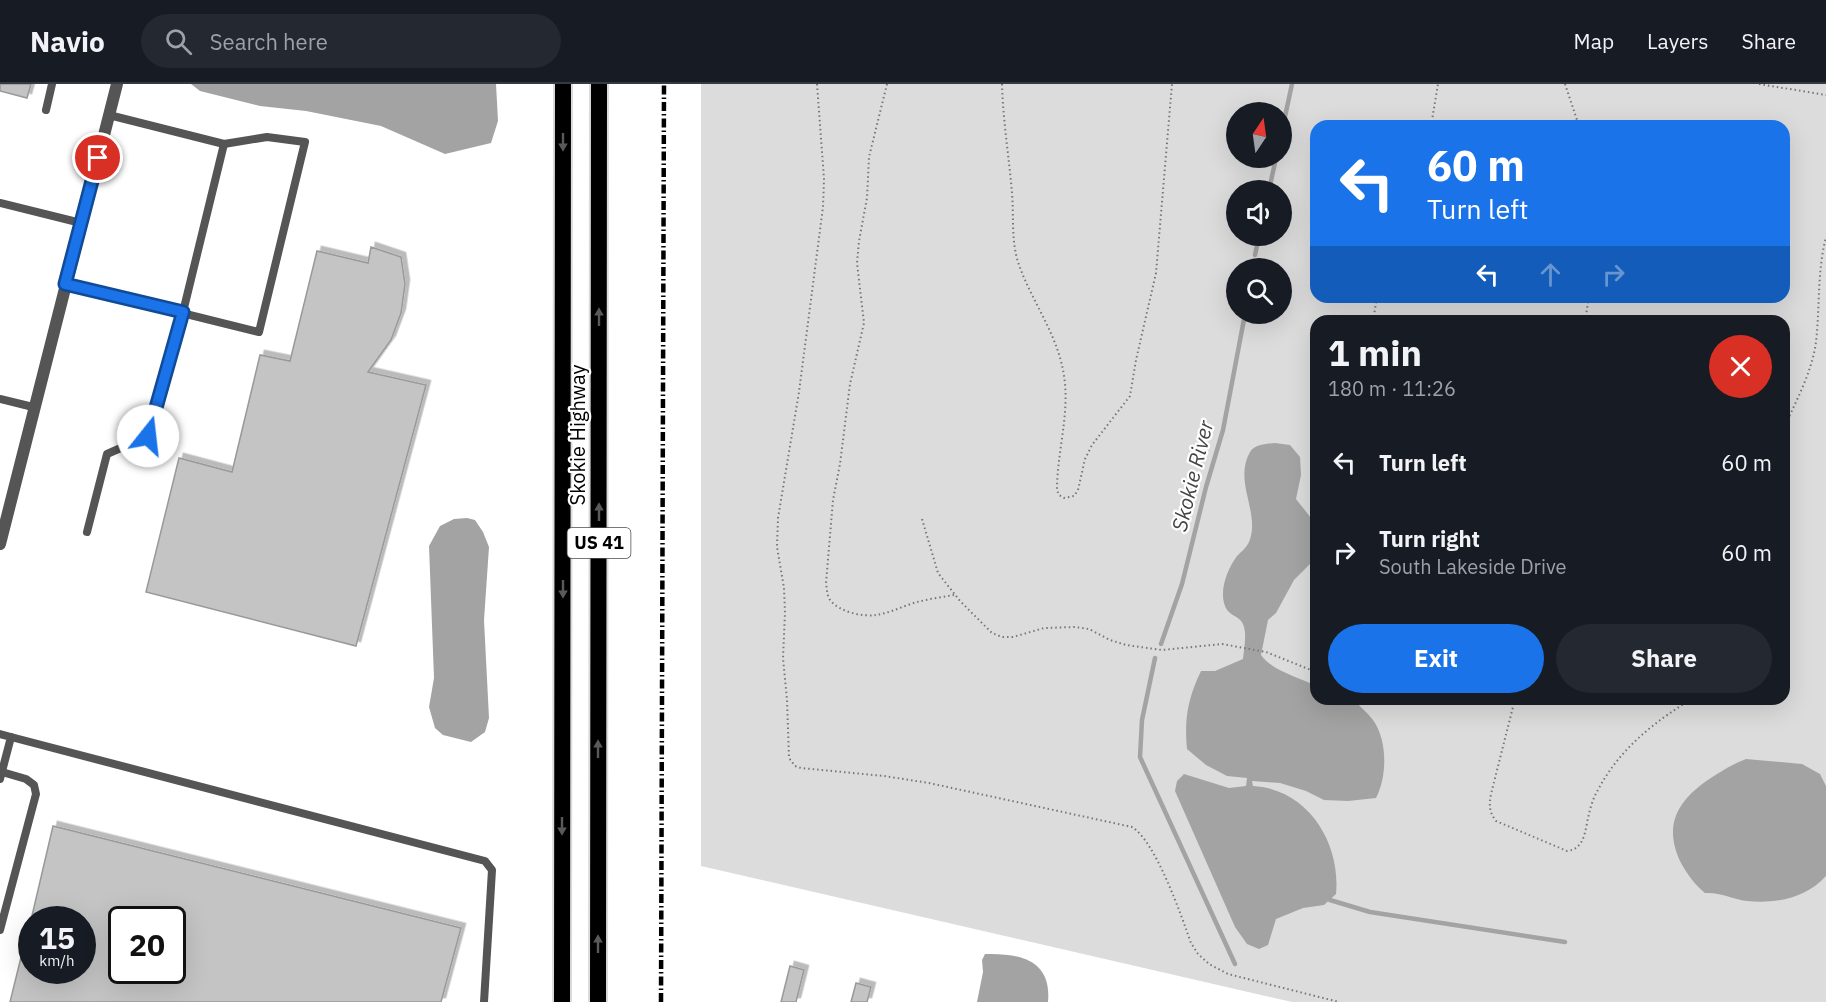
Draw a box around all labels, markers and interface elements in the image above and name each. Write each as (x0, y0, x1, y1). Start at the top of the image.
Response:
search box (141, 14, 561, 68)
text: Navio (30, 23, 105, 60)
icon: search (162, 25, 195, 58)
text: Search here (210, 27, 328, 56)
text: Map (1574, 27, 1614, 55)
text: Layers (1647, 27, 1709, 55)
text: Share (1742, 27, 1796, 55)
north arrow (1226, 102, 1292, 168)
map controls (1226, 102, 1292, 324)
pin (72, 132, 123, 183)
one-way arrow (558, 133, 568, 152)
text: 60 m (1427, 138, 1525, 193)
icon: arrive (81, 141, 114, 174)
icon: left (1328, 144, 1406, 222)
button: sound (1226, 180, 1292, 246)
text: Turn left (1427, 191, 1528, 226)
button: search (1226, 258, 1292, 324)
icon: left (1471, 258, 1504, 291)
icon: ahead (1534, 258, 1567, 291)
icon: right (1597, 258, 1630, 291)
one-way arrow (594, 307, 604, 326)
text: 1 min (1328, 329, 1422, 376)
button: close (1709, 335, 1772, 398)
street label: Skokie Highway (564, 365, 591, 505)
text: 180 m · 11:26 (1328, 375, 1456, 402)
position arrow (116, 404, 180, 468)
water label: Skokie River (1165, 416, 1220, 534)
icon: left (1328, 446, 1361, 479)
text: Turn left (1379, 448, 1467, 477)
text: 60 m (1721, 448, 1772, 477)
one-way arrow (594, 502, 604, 521)
text: Turn right (1379, 524, 1480, 553)
road number: US 41 (568, 528, 630, 558)
icon: right (1328, 536, 1361, 569)
text: 60 m (1721, 538, 1772, 567)
text: South Lakeside Drive (1379, 553, 1567, 580)
one-way arrow (558, 580, 568, 599)
button: Exit (1328, 624, 1544, 693)
button: Share (1556, 624, 1772, 693)
one-way arrow (593, 739, 603, 758)
one-way arrow (557, 817, 567, 836)
speed limit sign: 20 (108, 906, 186, 984)
text: 15 (39, 918, 75, 957)
one-way arrow (593, 934, 603, 953)
text: km/h (39, 951, 75, 970)

